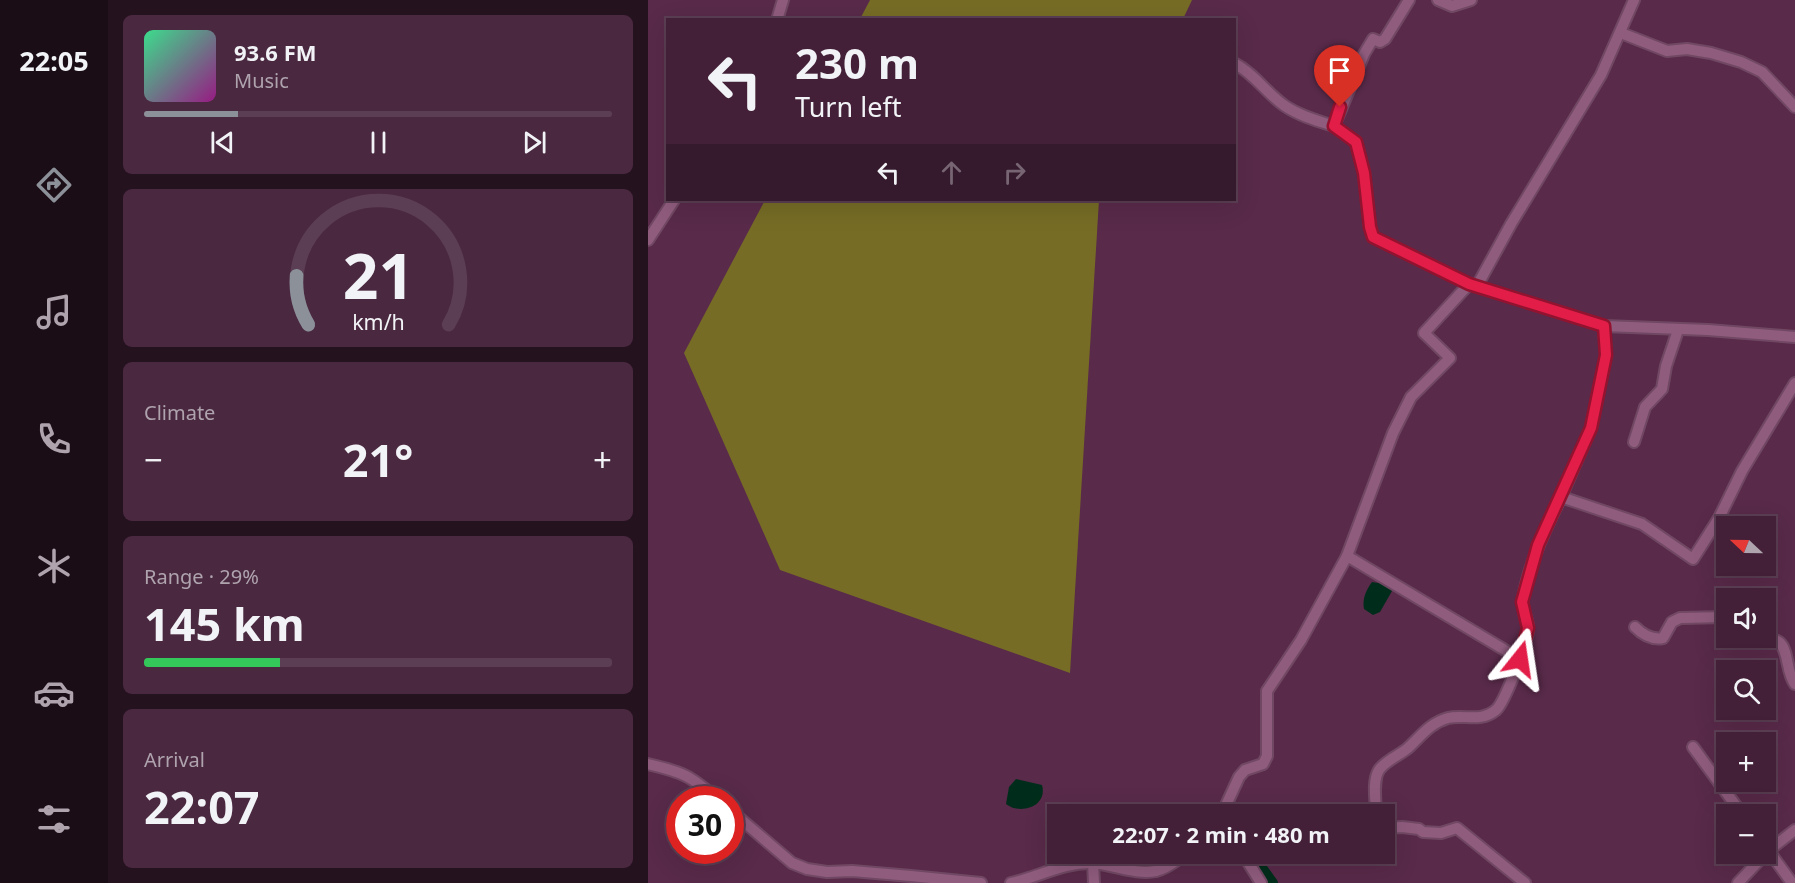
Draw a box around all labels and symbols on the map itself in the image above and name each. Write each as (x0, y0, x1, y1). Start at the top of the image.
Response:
pin (1314, 45, 1365, 107)
north arrow (1716, 516, 1776, 576)
position arrow (1488, 627, 1552, 691)
speed limit sign: 30 (666, 786, 744, 864)

